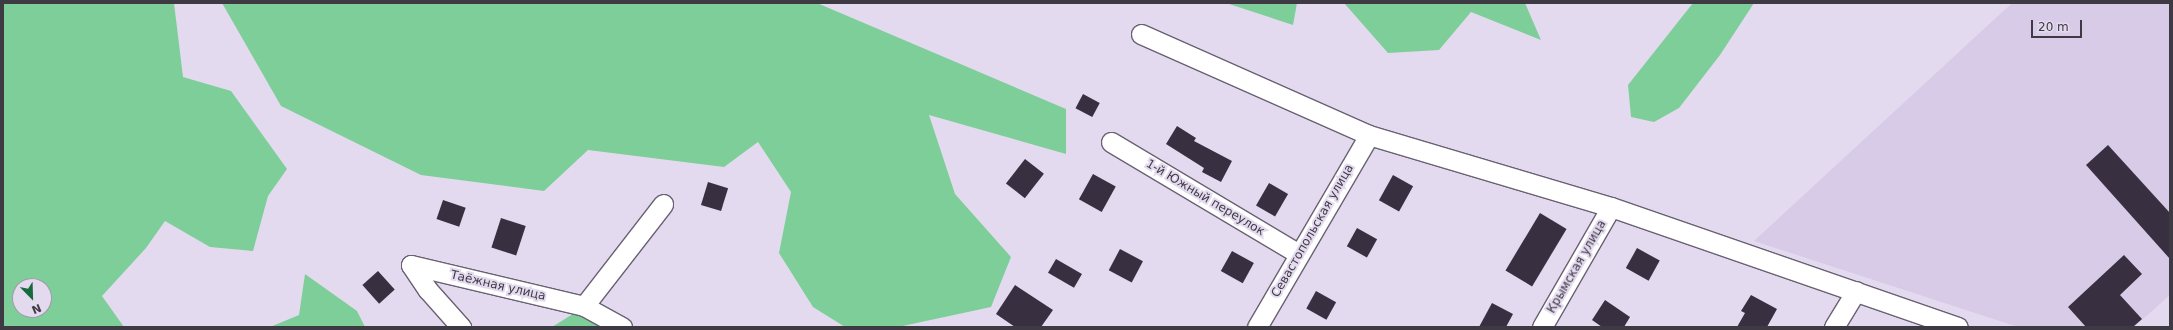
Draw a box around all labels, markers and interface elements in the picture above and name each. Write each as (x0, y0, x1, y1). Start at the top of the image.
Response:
scale bar (2033, 12, 2084, 38)
text: 20 m (2038, 20, 2069, 34)
street label: 1-й Южный переулок (1143, 157, 1267, 239)
street label: Севастопольская улица (1269, 162, 1357, 300)
street label: Крымская улица (1545, 218, 1609, 316)
street label: Таёжная улица (449, 268, 547, 304)
north arrow (12, 278, 52, 318)
text: N (30, 301, 43, 316)

